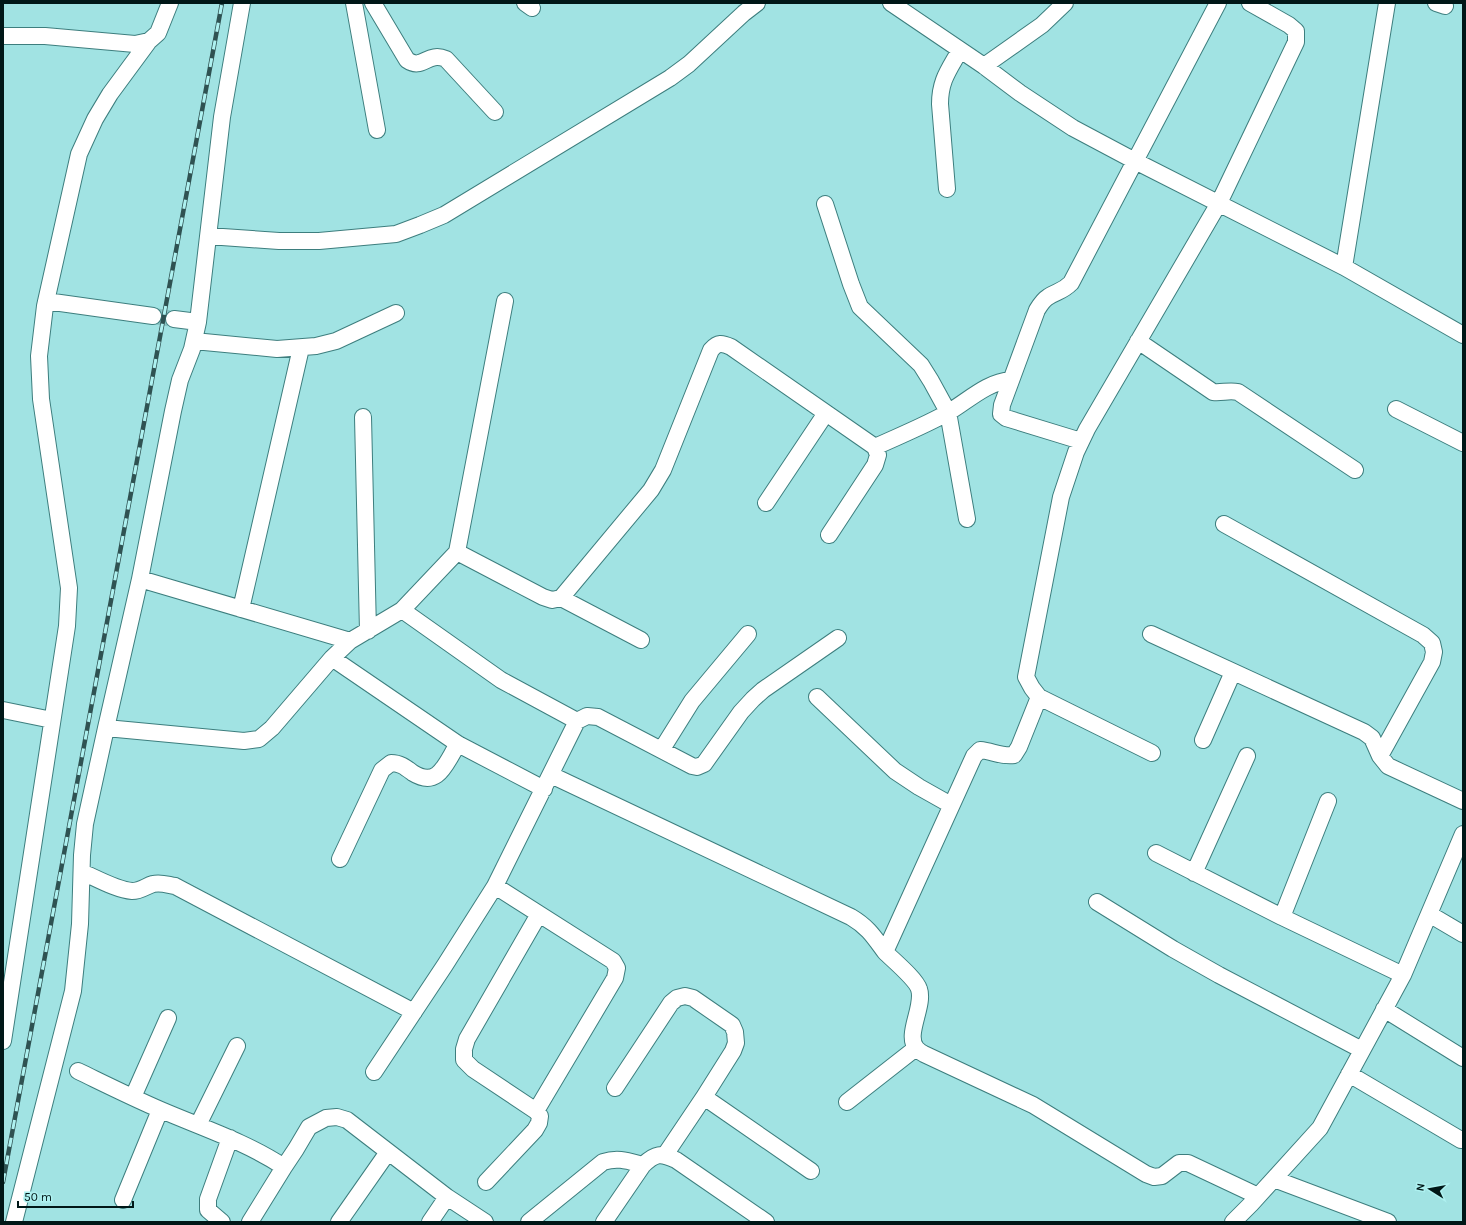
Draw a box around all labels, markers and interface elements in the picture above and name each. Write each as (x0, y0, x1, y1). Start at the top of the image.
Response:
north arrow (1410, 1169, 1450, 1209)
text: N (1414, 1182, 1428, 1192)
scale bar (18, 1183, 133, 1209)
text: 50 m (24, 1190, 52, 1204)

